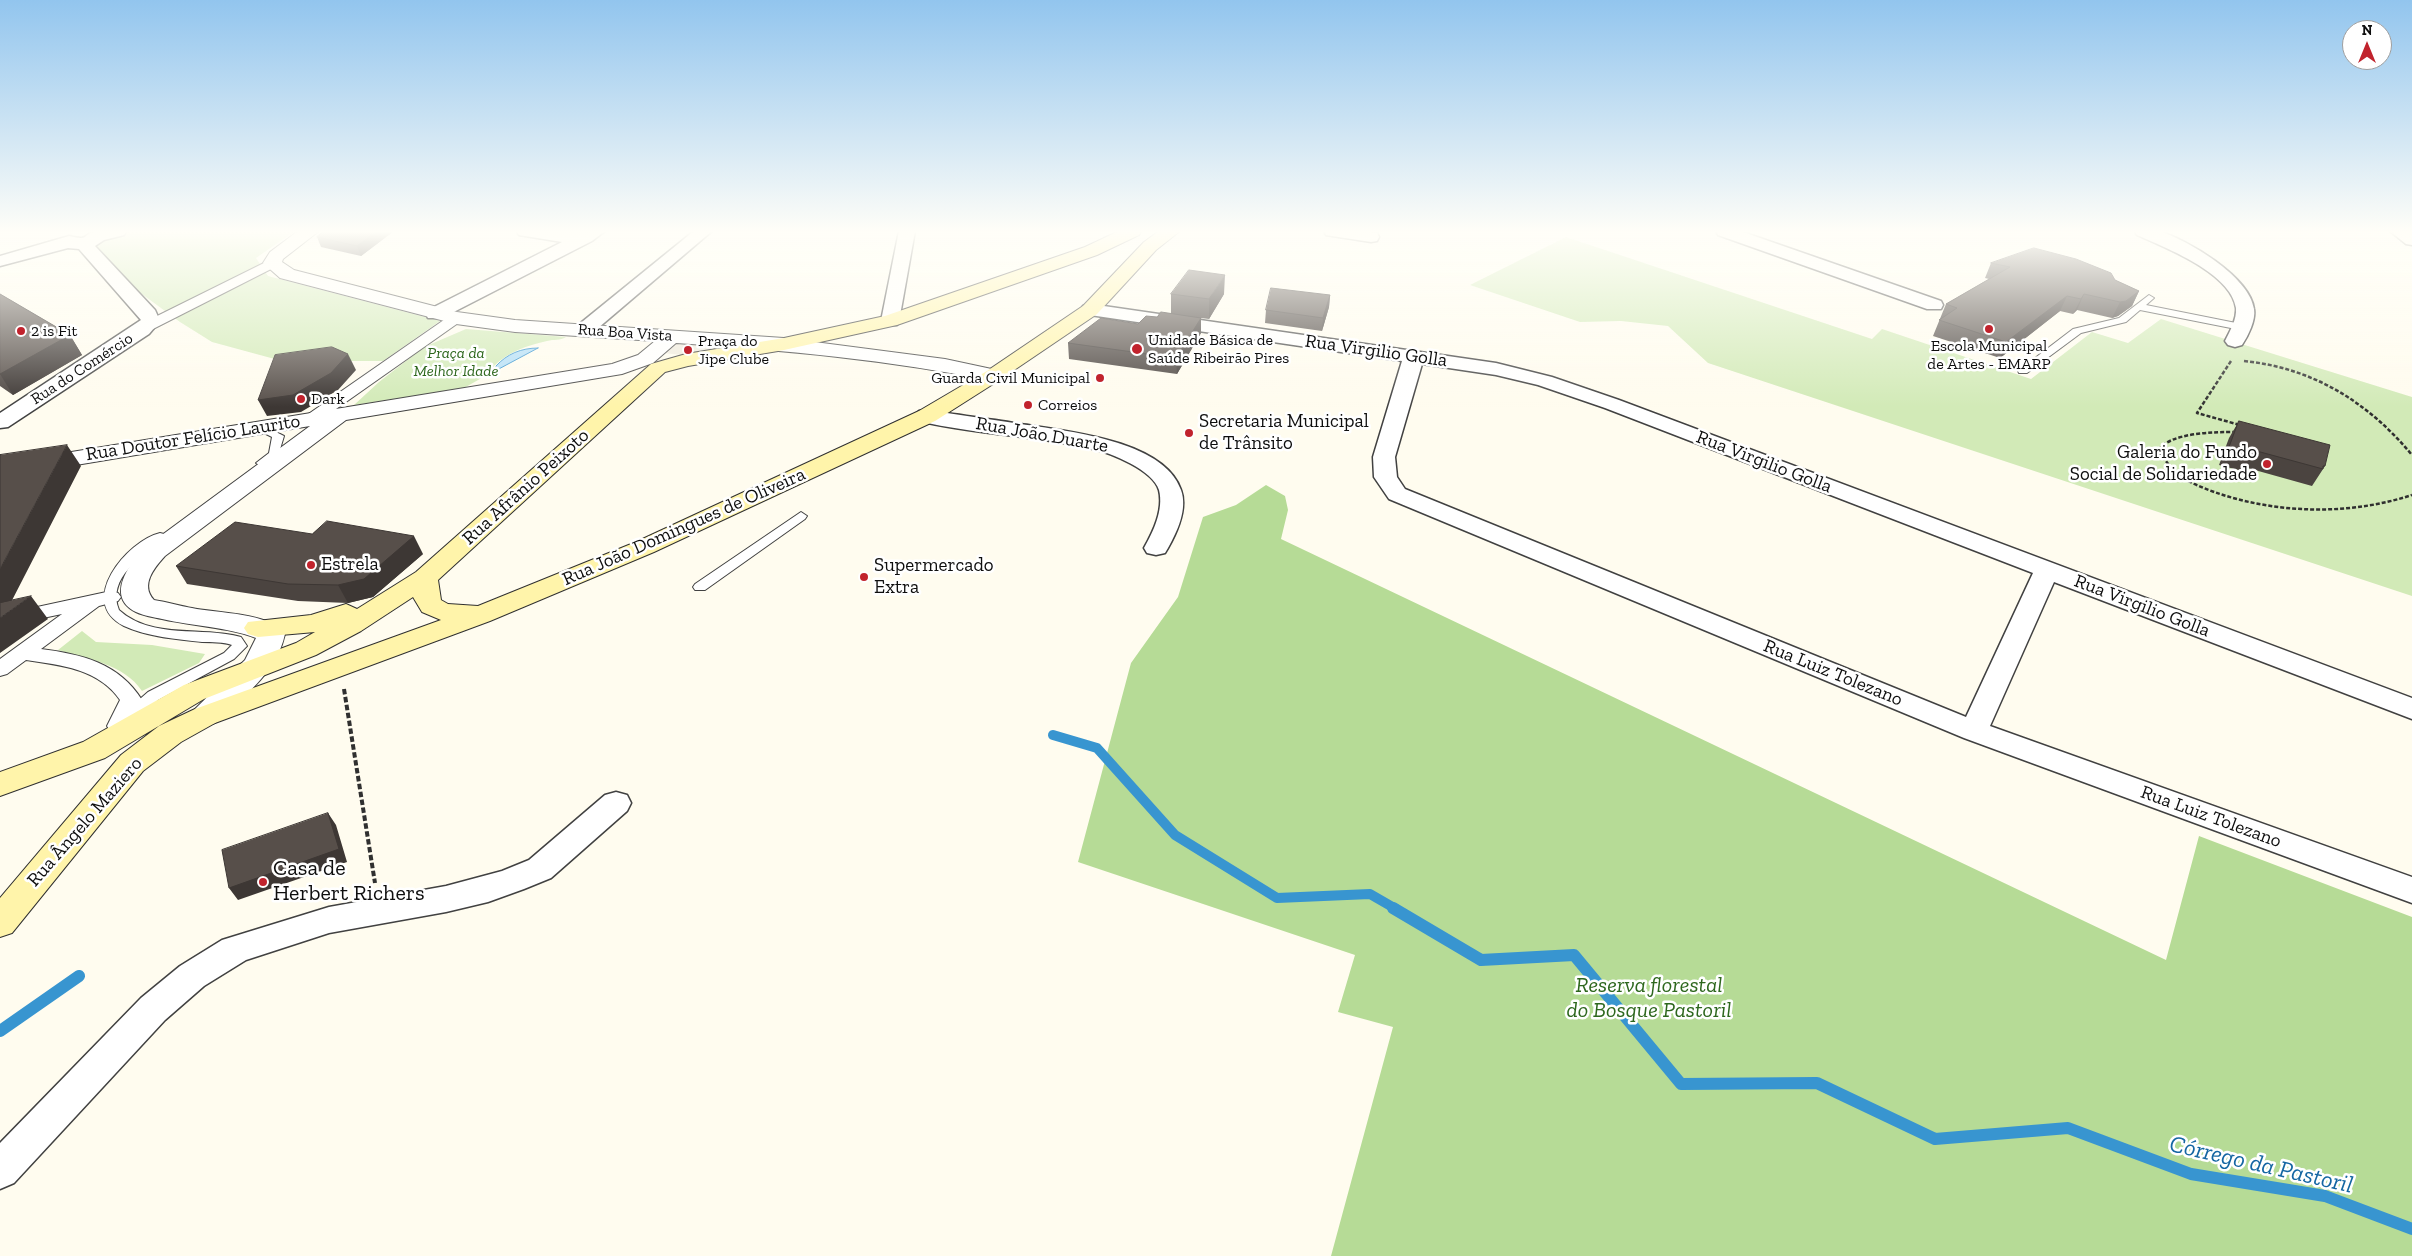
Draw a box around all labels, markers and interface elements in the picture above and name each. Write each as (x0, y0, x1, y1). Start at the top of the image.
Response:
north arrow (2342, 20, 2392, 70)
text: N (2362, 22, 2372, 39)
street label: Rua Boa Vista (577, 320, 673, 346)
place label: 2 is Fit (31, 321, 77, 341)
marker: Escola Municipal de Artes - EMARP (1983, 323, 1995, 335)
marker: 2 is Fit (15, 325, 27, 337)
street label: Rua do Comércio (27, 329, 137, 409)
place label: Unidade Básica de Saúde Ribeirão Pires (1148, 330, 1289, 368)
street label: Rua Virgilio Golla (1303, 330, 1449, 372)
place label: Praça do Jipe Clube (698, 331, 769, 369)
place label: Escola Municipal de Artes - EMARP (1927, 336, 2051, 374)
marker: Unidade Básica de Saúde Ribeirão Pires (1130, 342, 1144, 356)
park label: Praça da Melhor Idade (414, 343, 498, 381)
marker: Praça do Jipe Clube (682, 344, 694, 356)
place label: Guarda Civil Municipal (931, 368, 1090, 388)
marker: Guarda Civil Municipal (1094, 372, 1106, 384)
place label: Dark (311, 389, 345, 409)
marker: Dark (295, 393, 307, 405)
place label: Correios (1038, 395, 1097, 415)
marker: Correios (1022, 399, 1034, 411)
street label: Rua Doutor Felício Laurito (84, 410, 302, 466)
place label: Secretaria Municipal de Trânsito (1199, 411, 1369, 455)
street label: Rua João Duarte (974, 412, 1110, 458)
street label: Rua Afrânio Peixoto (458, 424, 594, 550)
street label: Rua Virgilio Golla (1693, 426, 1835, 498)
marker: Secretaria Municipal de Trânsito (1183, 427, 1195, 439)
place label: Galeria do Fundo Social de Solidariedade (2070, 442, 2257, 486)
marker: Galeria do Fundo Social de Solidariedade (2261, 458, 2273, 470)
street label: Rua João Domingues de Oliveira (559, 463, 809, 591)
place label: Estrela (321, 554, 379, 576)
place label: Supermercado Extra (874, 555, 994, 599)
marker: Estrela (305, 559, 317, 571)
street label: Rua Virgilio Golla (2071, 570, 2213, 642)
marker: Supermercado Extra (858, 571, 870, 583)
street label: Rua Luiz Tolezano (1760, 635, 1906, 711)
street label: Rua Ângelo Maziero (23, 753, 147, 891)
street label: Rua Luiz Tolezano (2138, 781, 2284, 853)
place label: Casa de Herbert Richers (273, 856, 425, 908)
marker: Casa de Herbert Richers (257, 876, 269, 888)
park label: Reserva florestal do Bosque Pastoril (1566, 973, 1732, 1024)
water label: Córrego da Pastoril (2166, 1130, 2356, 1200)

